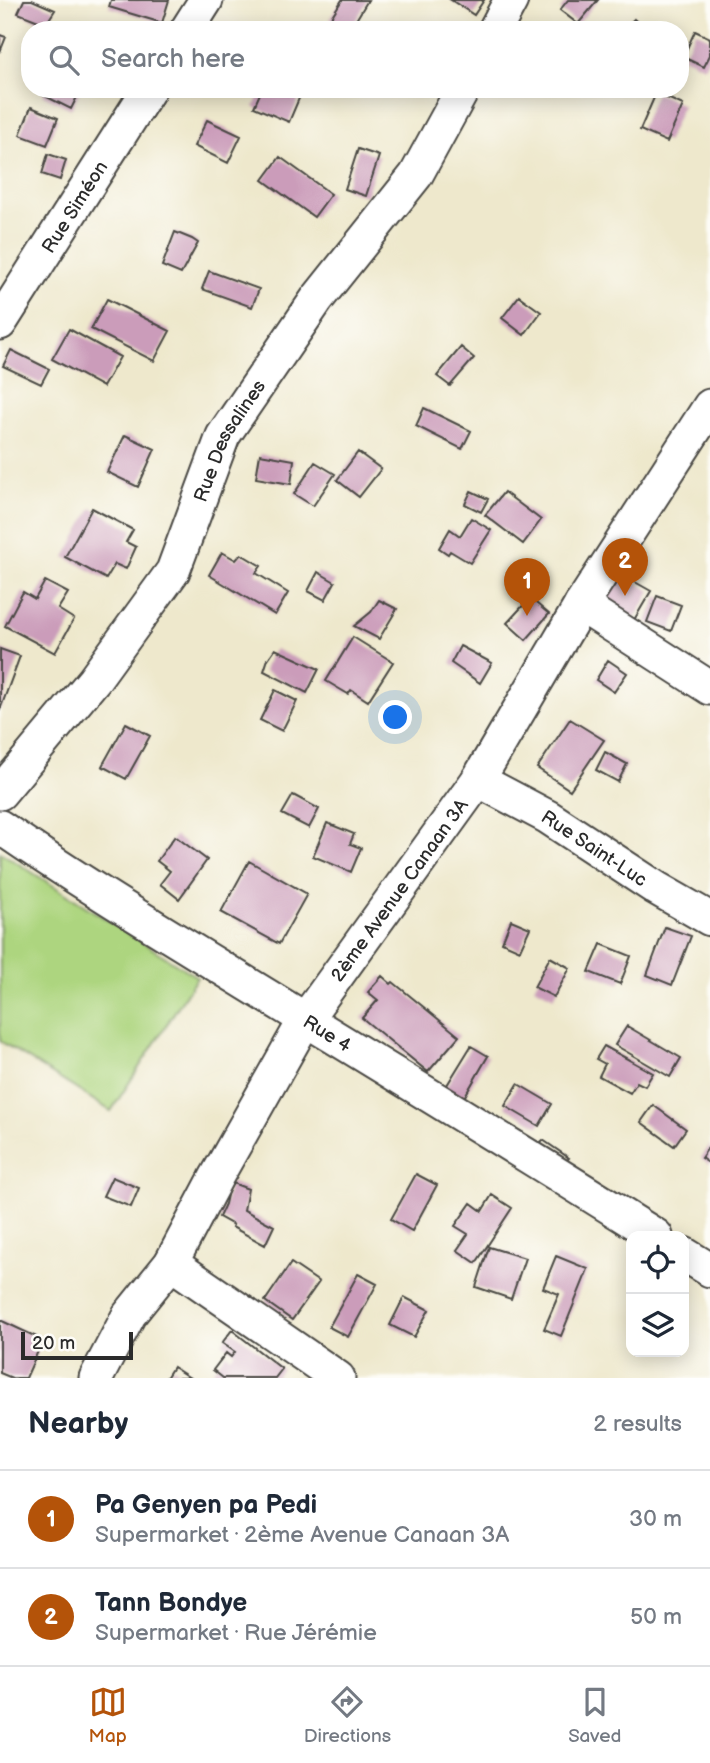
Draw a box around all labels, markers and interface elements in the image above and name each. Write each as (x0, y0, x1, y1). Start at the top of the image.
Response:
search box (21, 21, 689, 98)
icon: search (45, 41, 83, 79)
text: Search here (101, 44, 245, 75)
street label: Rue Siméon (38, 157, 113, 258)
street label: Rue Dessalines (190, 376, 271, 505)
pin: 2 (602, 538, 648, 596)
pin: 1 (504, 558, 550, 616)
your location (378, 700, 412, 734)
street label: 2ème Avenue Canaan 3A (327, 795, 474, 986)
street label: Rue Saint-Luc (537, 806, 651, 892)
street label: Rue 4 (299, 1011, 355, 1058)
map controls (626, 1231, 689, 1357)
button: locate (626, 1231, 689, 1294)
button: layers (626, 1294, 689, 1357)
scale bar (21, 1329, 133, 1361)
text: 20 m (32, 1332, 75, 1355)
text: Nearby (28, 1406, 128, 1442)
text: 2 results (593, 1410, 682, 1438)
text: Pa Genyen pa Pedi (95, 1490, 317, 1521)
text: 1 (46, 1505, 56, 1533)
text: 30 m (629, 1505, 682, 1533)
text: Supermarket · 2ème Avenue Canaan 3A (95, 1521, 509, 1549)
text: Tann Bondye (95, 1588, 247, 1619)
text: 2 (44, 1603, 58, 1631)
text: 50 m (630, 1603, 682, 1631)
text: Supermarket · Rue Jérémie (95, 1619, 377, 1647)
tab: Map (89, 1683, 127, 1748)
tab: Directions (304, 1683, 391, 1748)
tab: Saved (568, 1683, 621, 1748)

